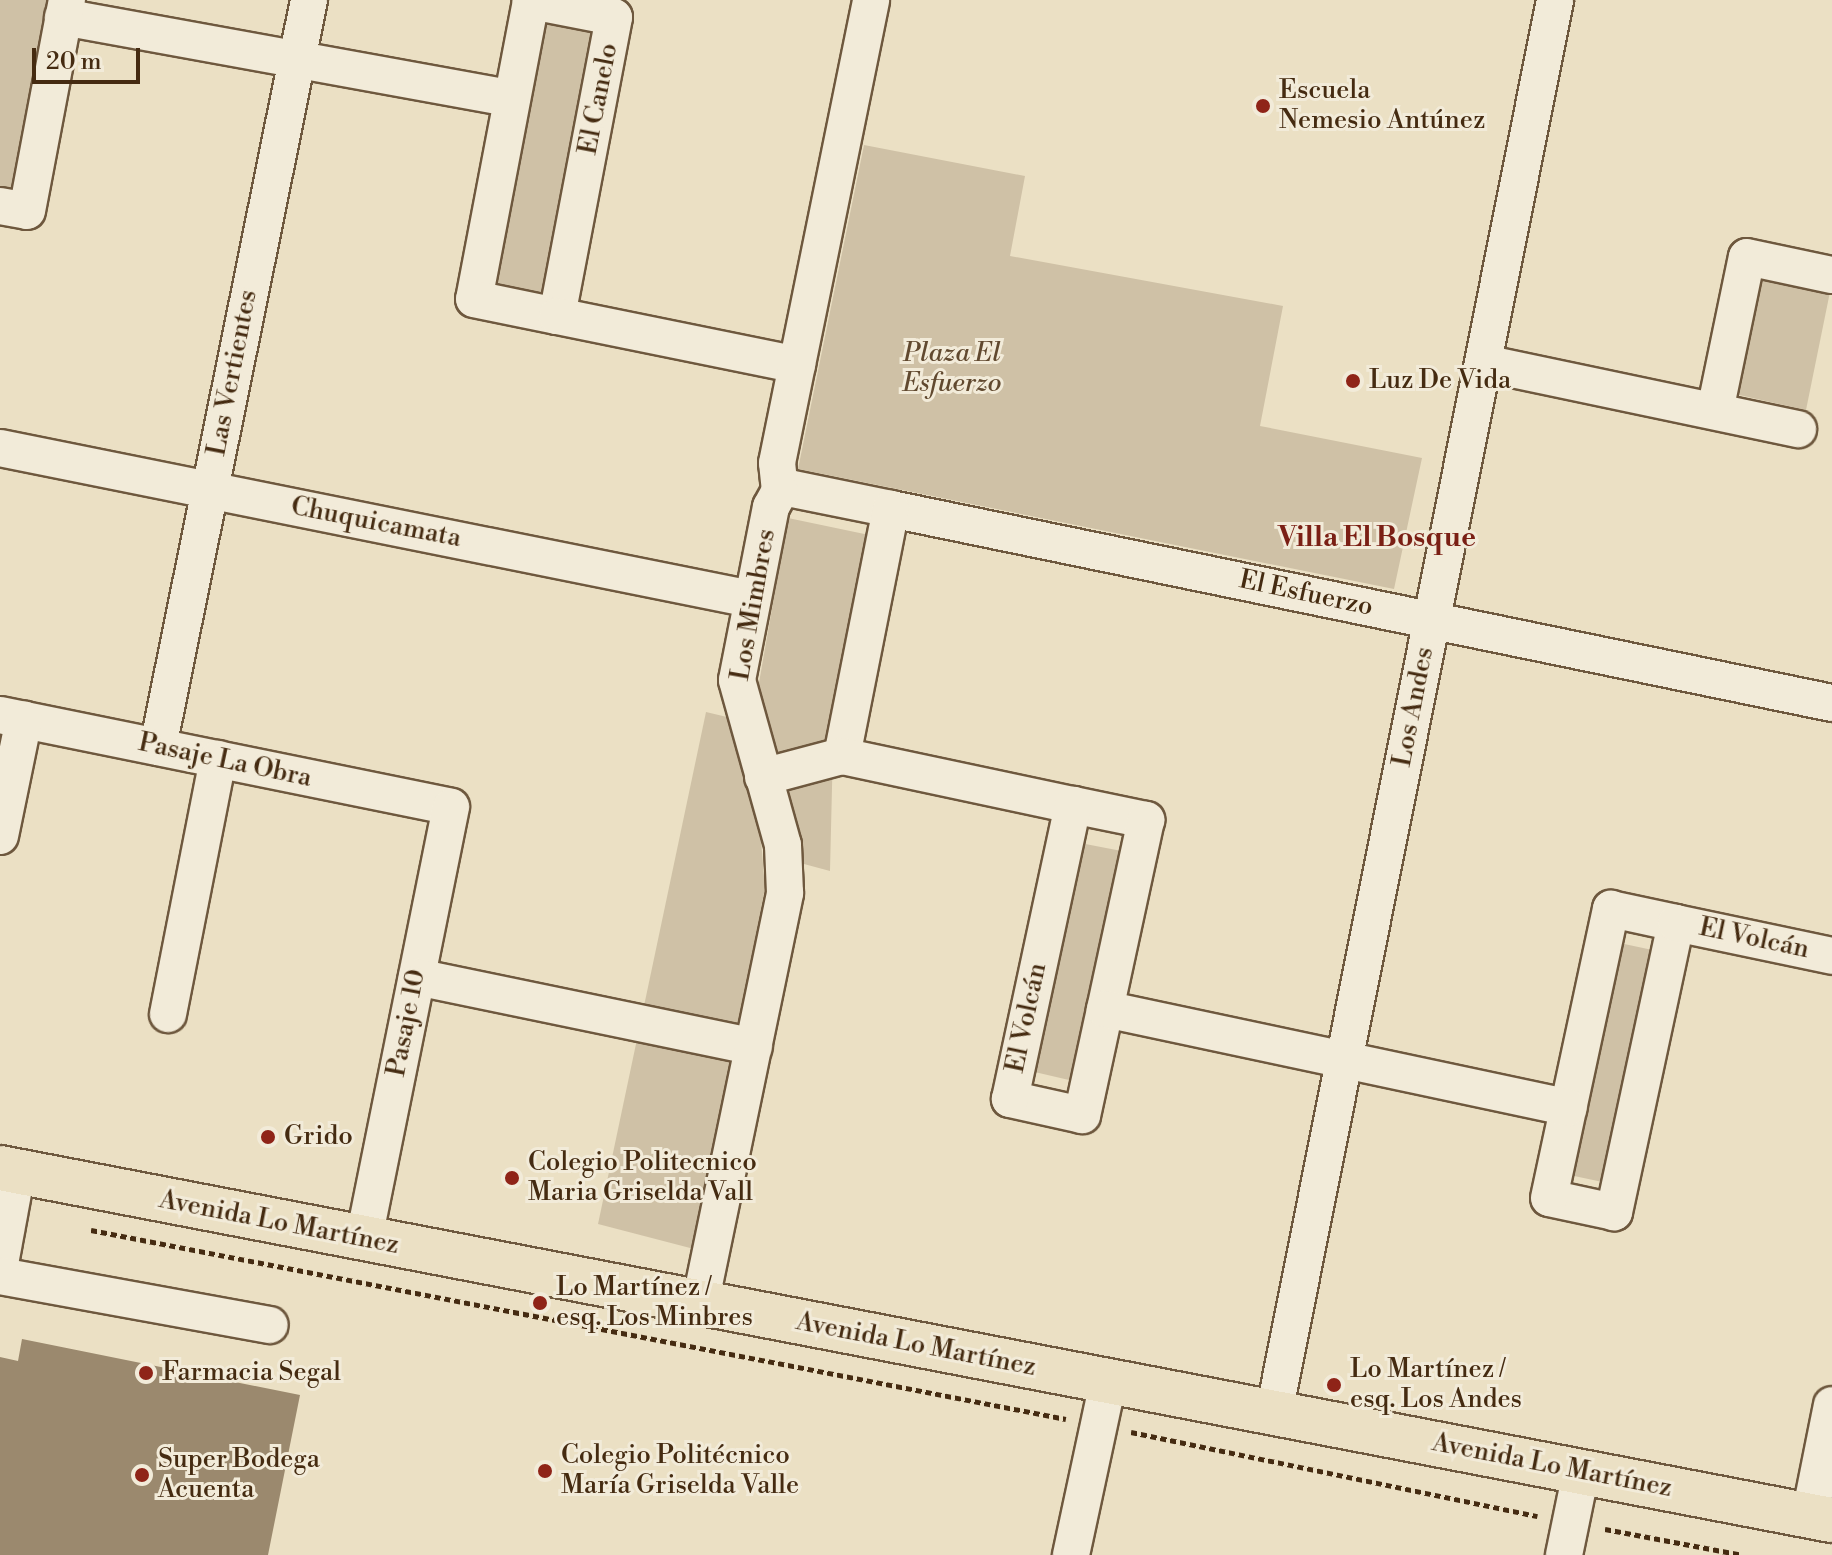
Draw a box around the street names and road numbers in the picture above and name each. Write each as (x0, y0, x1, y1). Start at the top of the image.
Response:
street label: El Canelo (573, 41, 625, 157)
street label: Las Vertientes (202, 287, 264, 459)
street label: Chuquicamata (288, 491, 464, 555)
street label: Los Mimbres (725, 527, 783, 683)
street label: El Esfuerzo (1236, 565, 1376, 623)
street label: Los Andes (1387, 645, 1441, 769)
street label: Pasaje La Obra (136, 727, 314, 795)
street label: El Volcán (1696, 912, 1812, 966)
street label: El Volcán (1000, 960, 1054, 1076)
street label: Pasaje 10 (381, 967, 433, 1079)
street label: Avenida Lo Martínez (156, 1184, 402, 1262)
street label: Avenida Lo Martínez (793, 1306, 1039, 1384)
street label: Avenida Lo Martínez (1429, 1427, 1675, 1505)

